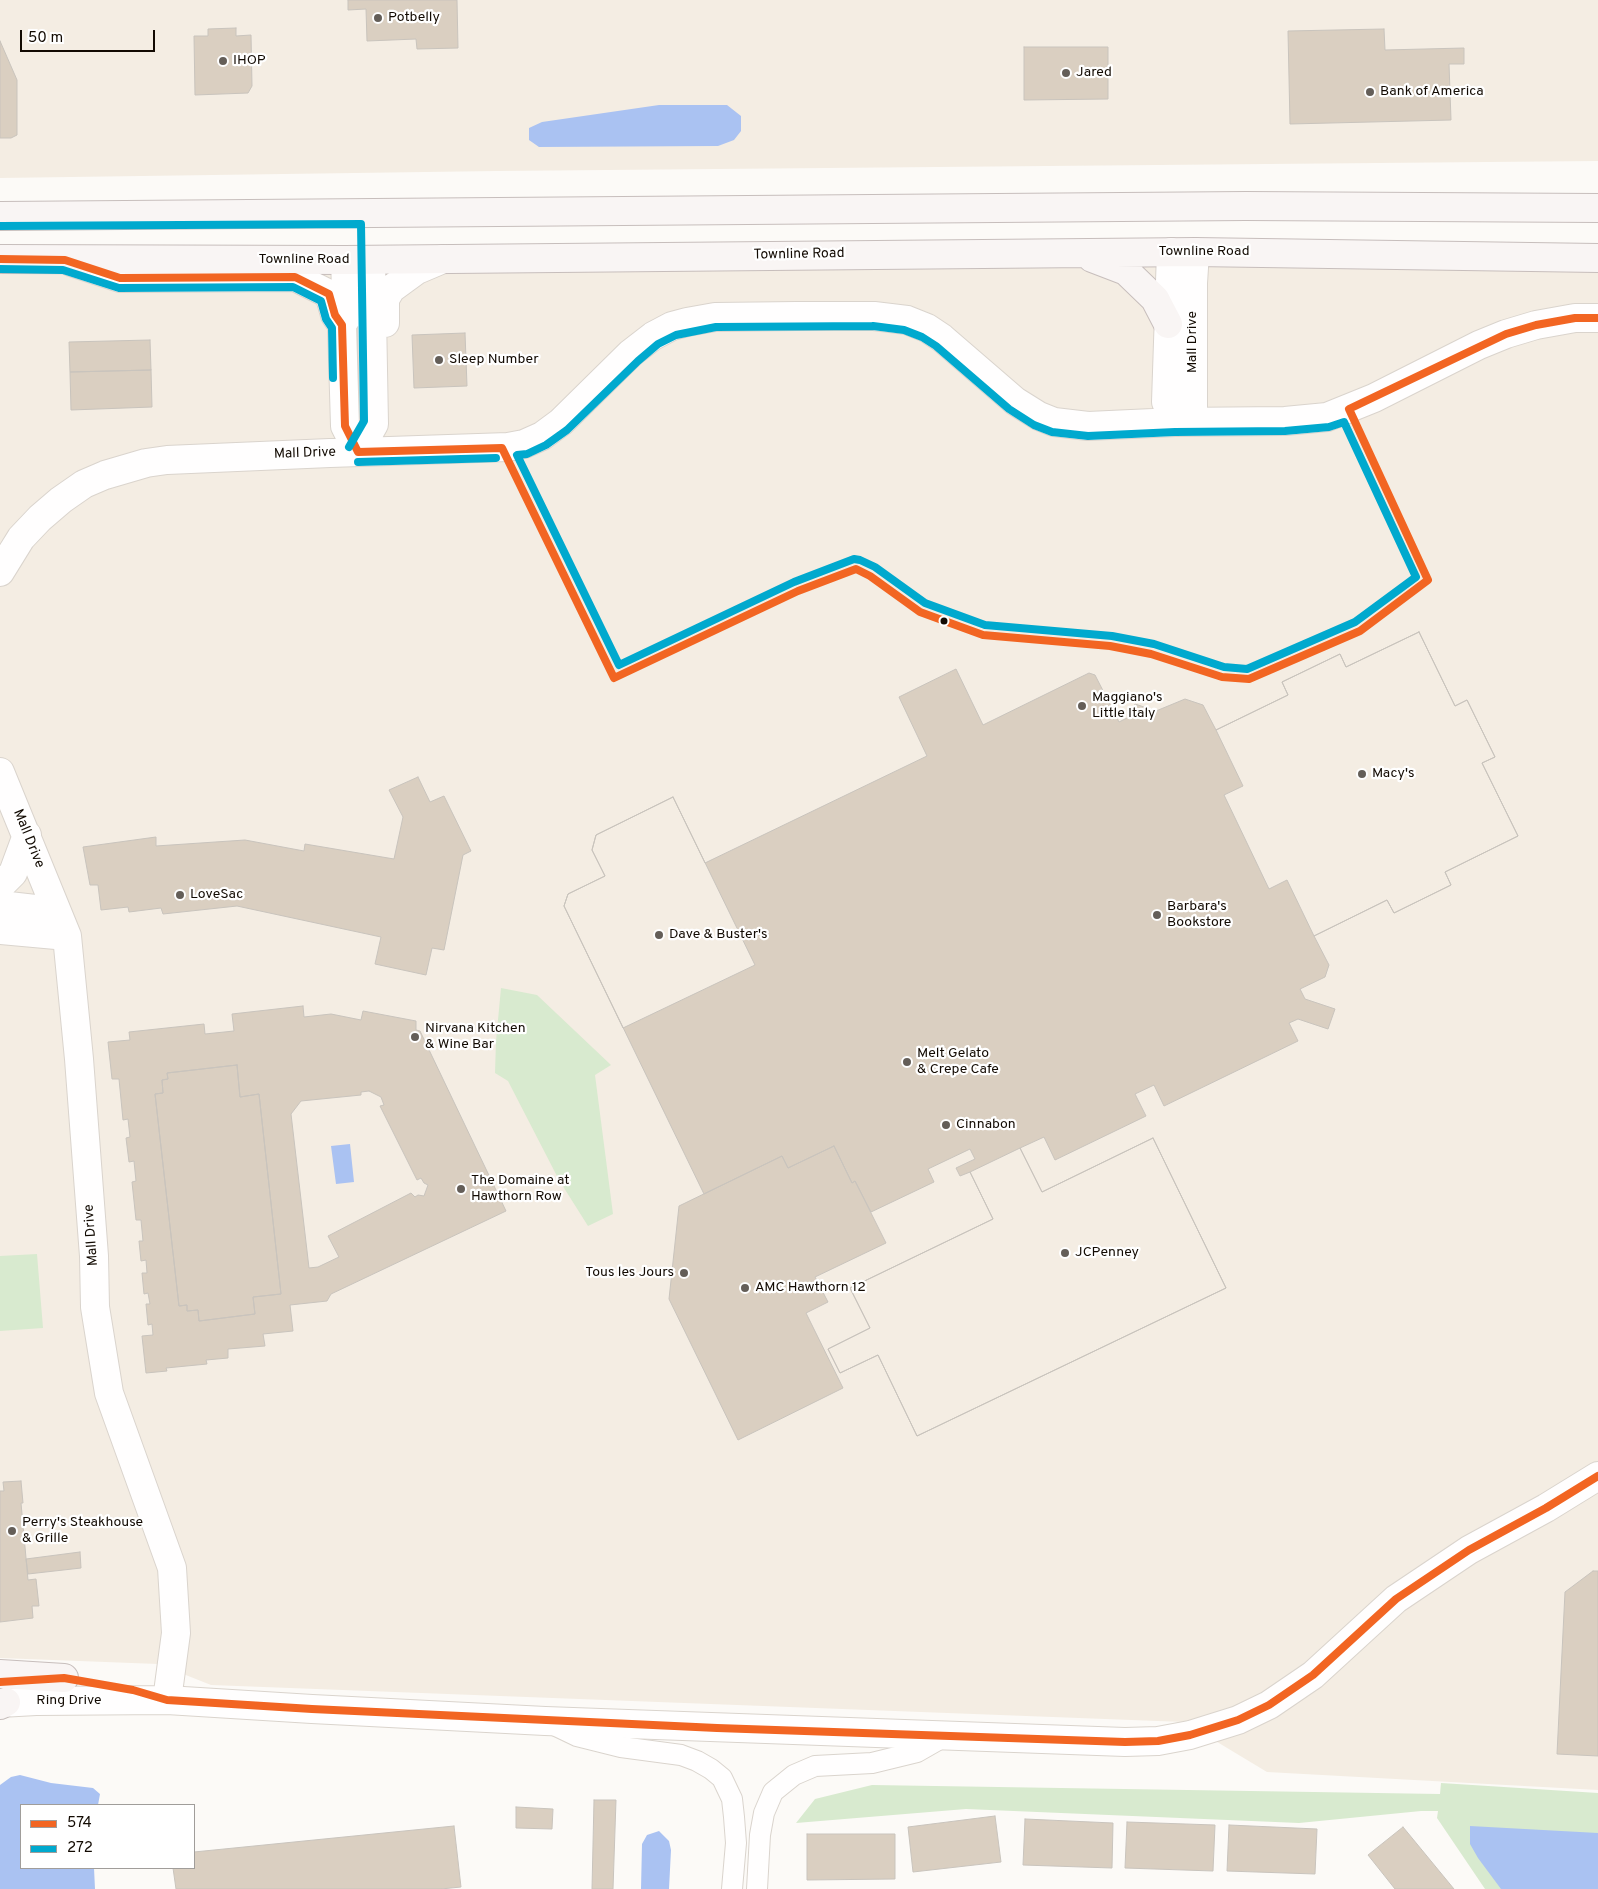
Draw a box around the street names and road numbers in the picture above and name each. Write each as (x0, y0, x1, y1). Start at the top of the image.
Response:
street label: Townline Road (1158, 244, 1250, 260)
street label: Townline Road (753, 246, 845, 264)
street label: Townline Road (258, 252, 350, 268)
street label: Mall Drive (1185, 311, 1201, 373)
street label: Mall Drive (274, 445, 336, 463)
street label: Mall Drive (9, 807, 47, 871)
street label: Mall Drive (81, 1203, 103, 1267)
street label: Ring Drive (36, 1693, 102, 1709)

